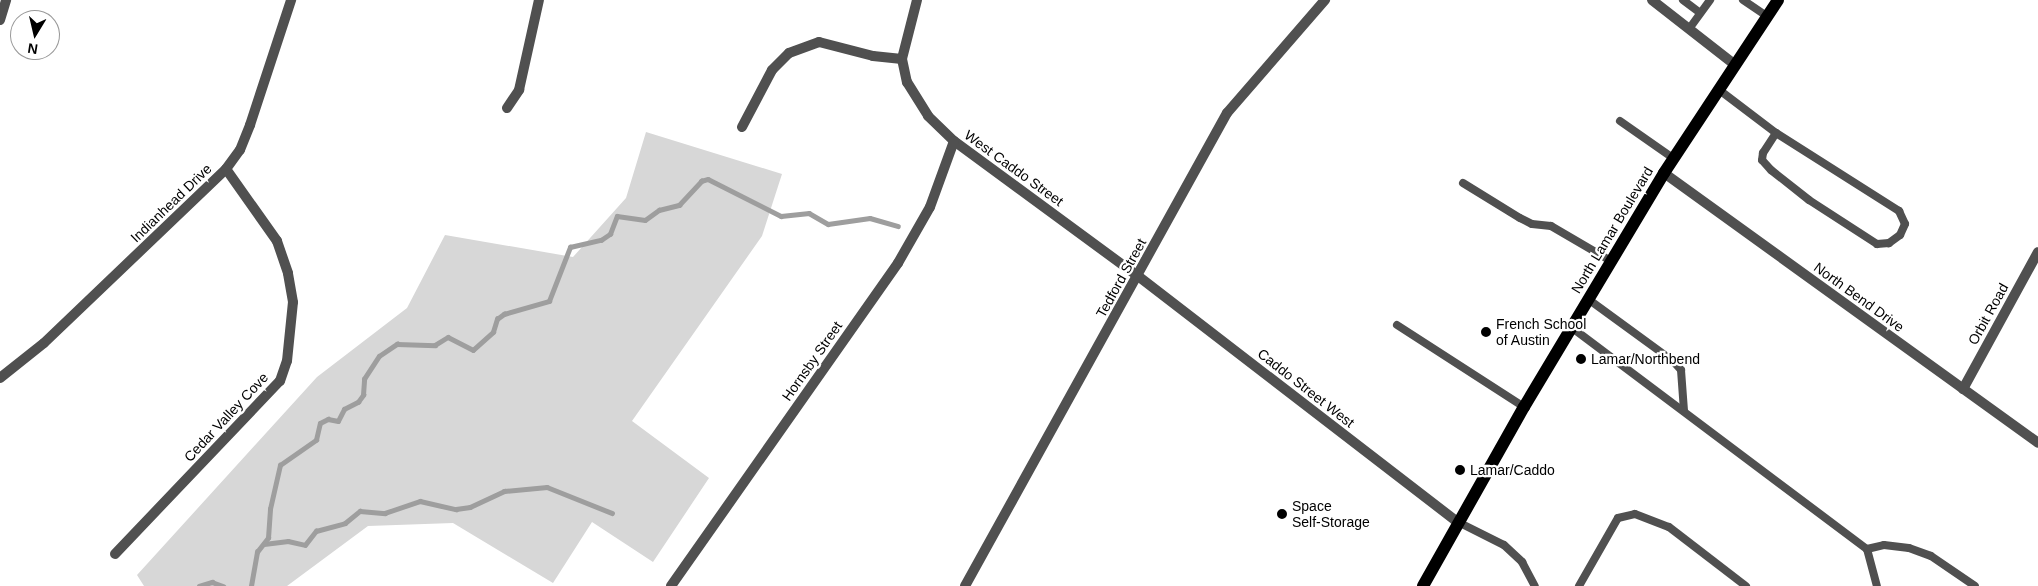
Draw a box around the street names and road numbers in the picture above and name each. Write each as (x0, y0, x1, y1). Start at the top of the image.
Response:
street label: West Caddo Street (961, 127, 1067, 209)
street label: Indianhead Drive (127, 160, 215, 246)
street label: North Lamar Boulevard (1568, 164, 1656, 296)
street label: Tedford Street (1092, 235, 1150, 321)
street label: North Bend Drive (1811, 259, 1907, 335)
street label: Orbit Road (1964, 280, 2012, 348)
street label: Hornsby Street (778, 318, 846, 404)
street label: Caddo Street West (1254, 345, 1358, 431)
street label: Cedar Valley Cove (180, 369, 272, 465)

